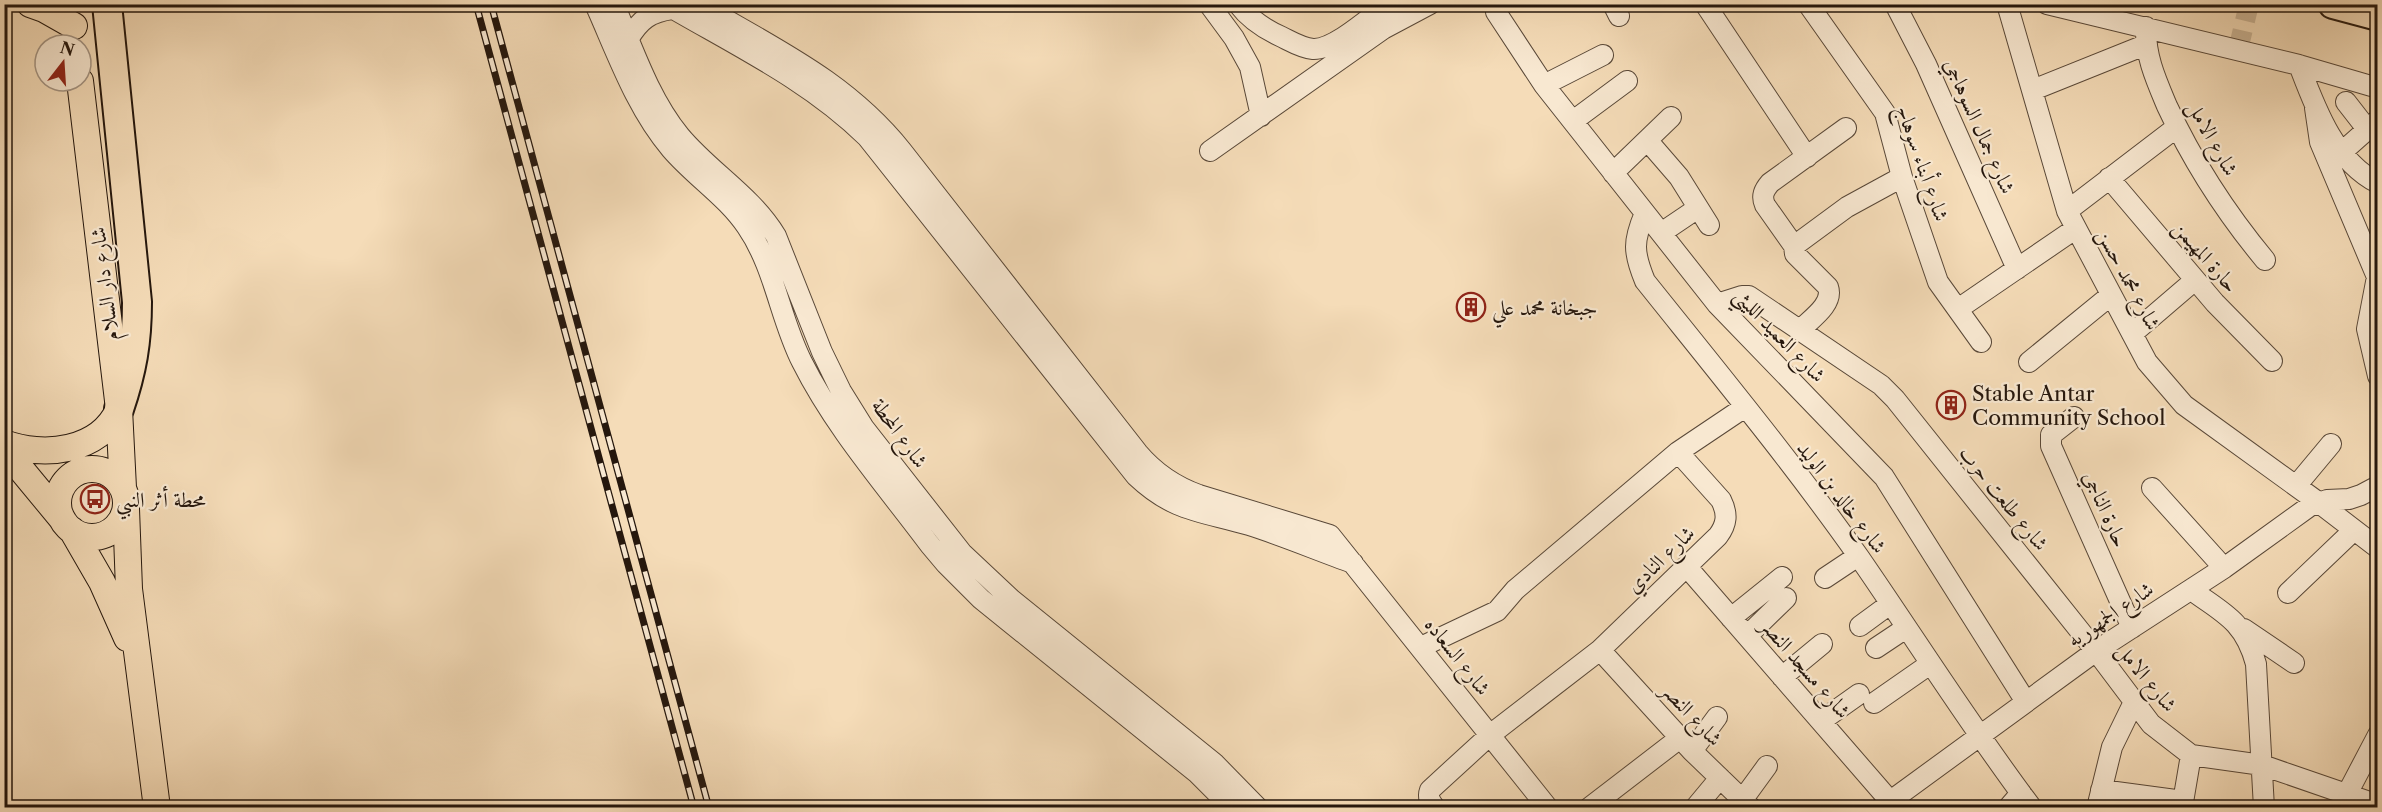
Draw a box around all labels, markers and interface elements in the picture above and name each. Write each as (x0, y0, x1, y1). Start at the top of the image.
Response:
north arrow (33, 33, 93, 93)
text: N (58, 37, 77, 60)
street label: شارع جمال السوهاجي (1934, 55, 2021, 200)
street label: شارع الامل (2177, 96, 2244, 183)
street label: شارع أبناء سوهاج (1885, 101, 1956, 227)
street label: حارة المهيمن (2166, 215, 2244, 298)
street label: شارع محمد حسن (2086, 224, 2166, 337)
street label: شارع دار السلام (85, 225, 129, 342)
street label: شارع العميد الليثي (1723, 283, 1831, 393)
building icon: جبخانة محمد علي (1455, 291, 1487, 323)
place label: جبخانة محمد علي (1492, 295, 1597, 328)
place label: Stable Antar Community School (1972, 381, 2165, 430)
building icon: Stable Antar Community School (1935, 389, 1967, 421)
street label: شارع المحطة (862, 394, 933, 476)
street label: شارع خالد بن الوليد (1787, 436, 1892, 562)
street label: شارع طلعت حرب (1949, 440, 2054, 559)
street label: حارة الناجي (2074, 467, 2134, 553)
bus stop icon: محطة أثر النبي (79, 483, 111, 515)
place label: محطة أثر النبي (116, 485, 206, 520)
street label: شارع النادي (1620, 520, 1704, 602)
street label: شارع الجمهوريه (2062, 576, 2161, 657)
street label: شارع مسجد النصر (1750, 611, 1856, 727)
street label: شارع السعاده (1415, 612, 1496, 704)
street label: شارع الامل (2107, 637, 2182, 720)
street label: شارع النصر (1651, 676, 1728, 755)

